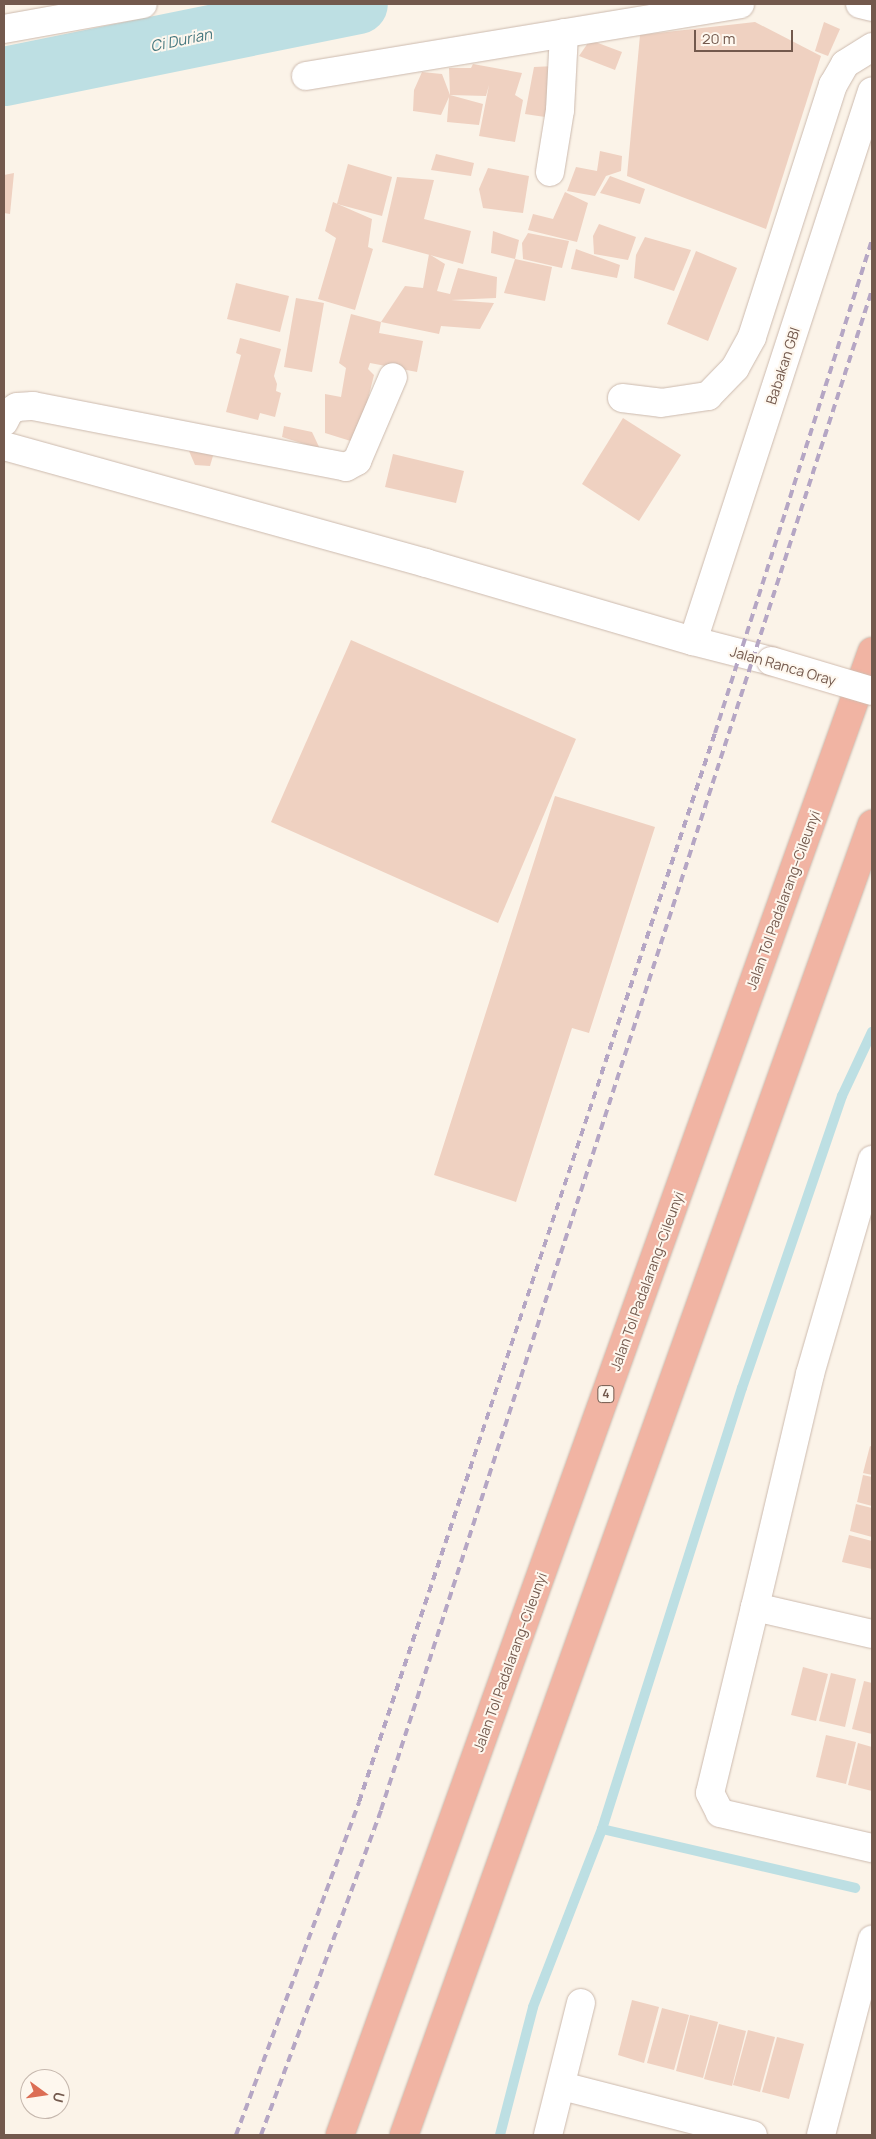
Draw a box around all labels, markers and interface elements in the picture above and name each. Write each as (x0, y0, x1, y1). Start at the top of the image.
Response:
scale bar (696, 20, 795, 52)
water label: Ci Durian (149, 25, 213, 55)
text: 20 m (702, 28, 735, 49)
street label: Babakan GBI (763, 325, 803, 407)
street label: Jalan Ranca Oray (728, 643, 838, 689)
street label: Jalan Tol Padalarang–Cileunyi (743, 808, 823, 992)
street label: Jalan Tol Padalarang–Cileunyi (607, 1189, 687, 1373)
road number: 4 (597, 1385, 615, 1404)
street label: Jalan Tol Padalarang–Cileunyi (470, 1570, 550, 1754)
north arrow (20, 2069, 70, 2119)
text: U (49, 2090, 70, 2105)

